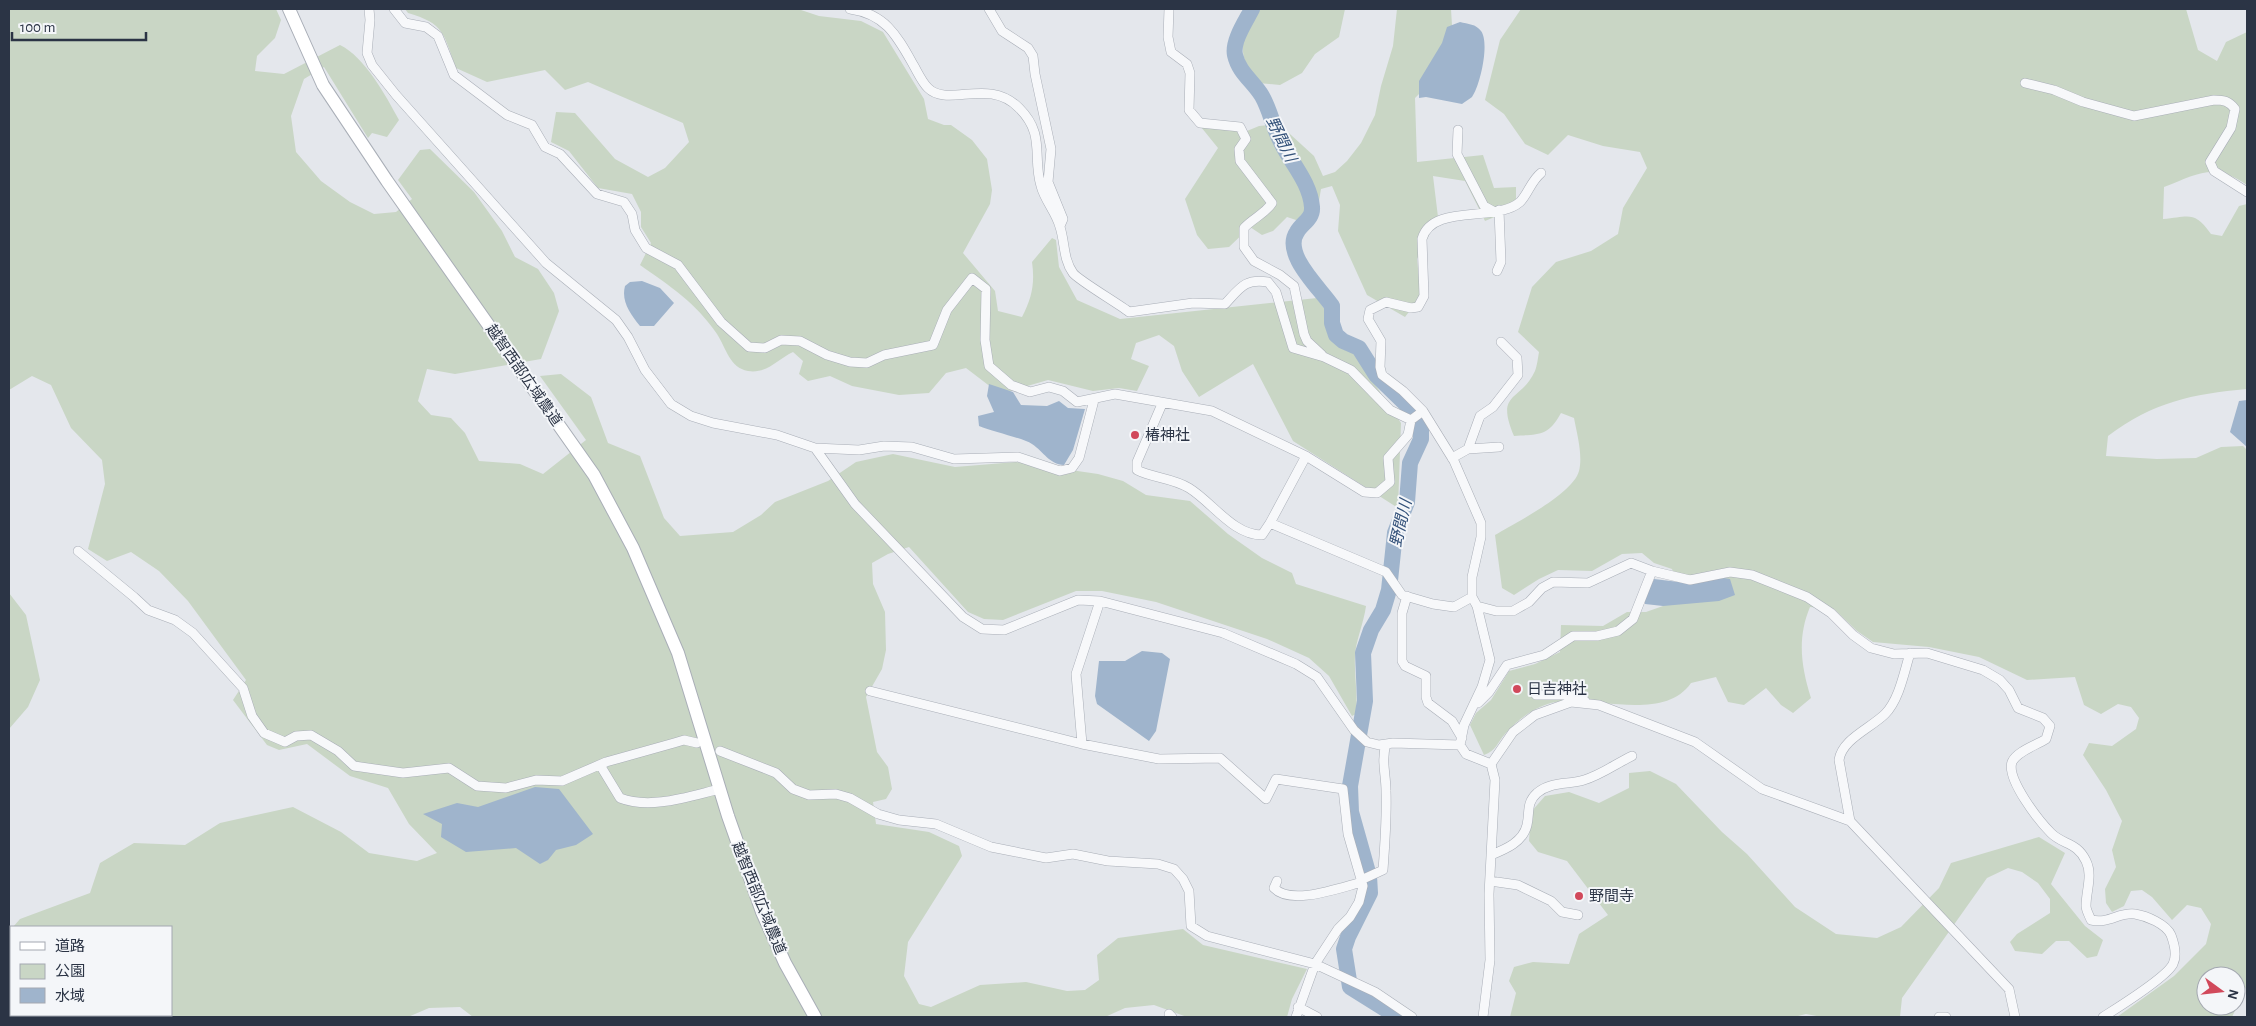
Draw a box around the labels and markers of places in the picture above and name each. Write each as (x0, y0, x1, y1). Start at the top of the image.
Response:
place label: 椿神社 (1145, 427, 1190, 443)
marker: 椿神社 (1129, 429, 1141, 441)
place label: 日吉神社 (1527, 681, 1587, 697)
marker: 日吉神社 (1511, 683, 1523, 695)
place label: 野間寺 (1589, 888, 1634, 904)
marker: 野間寺 (1573, 890, 1585, 902)

